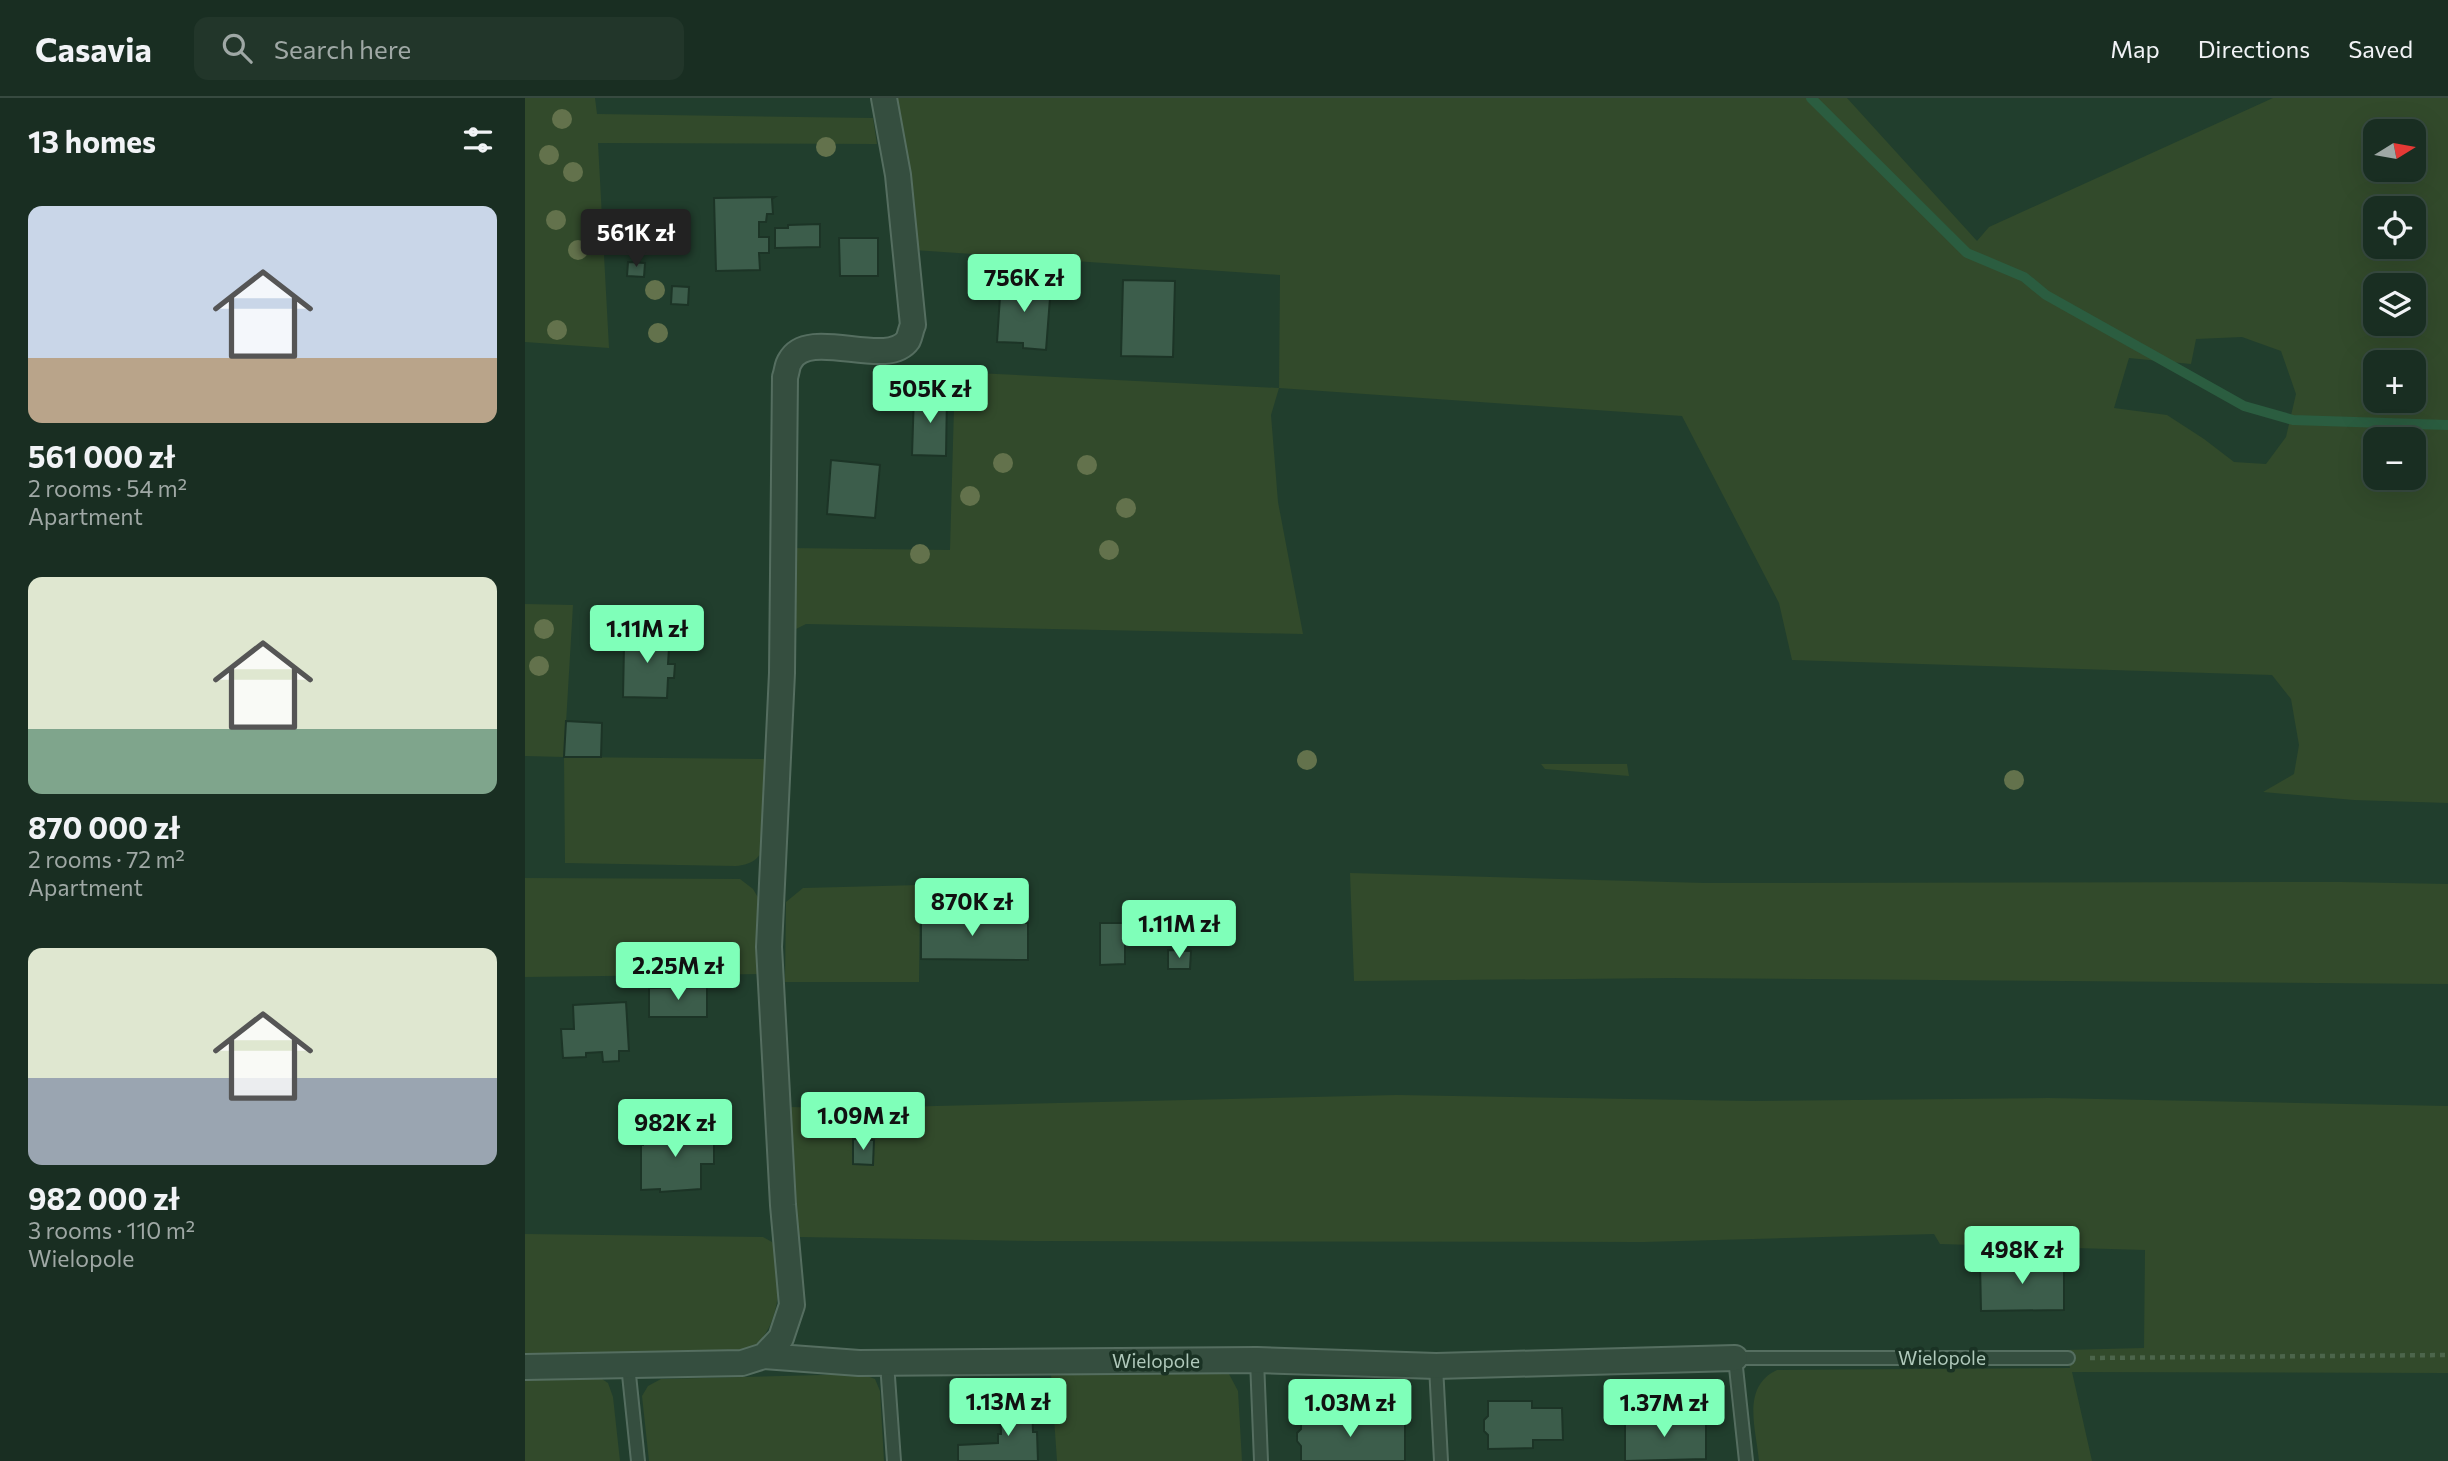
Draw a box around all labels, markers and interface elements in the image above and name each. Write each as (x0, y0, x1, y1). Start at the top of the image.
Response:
search box (194, 17, 684, 80)
text: Casavia (35, 28, 152, 69)
icon: search (218, 29, 256, 67)
text: Search here (274, 33, 411, 64)
text: Map (2110, 34, 2160, 63)
text: Directions (2198, 34, 2310, 63)
text: Saved (2348, 34, 2413, 63)
north arrow (2363, 119, 2425, 182)
map controls (2363, 119, 2426, 490)
icon: filters (459, 121, 497, 159)
text: 13 homes (28, 122, 156, 159)
button: locate (2363, 196, 2426, 259)
pin: 561K zł (571, 209, 701, 269)
text: 561K zł (597, 218, 675, 246)
icon: home (200, 251, 326, 377)
pin: 756K zł (959, 254, 1089, 314)
text: 756K zł (984, 263, 1064, 291)
button: layers (2363, 273, 2426, 336)
button: + (2363, 350, 2426, 413)
pin: 505K zł (865, 366, 995, 425)
text: 505K zł (889, 374, 971, 402)
button: − (2363, 427, 2426, 490)
text: 561 000 zł (28, 437, 175, 474)
text: 2 rooms · 54 m² (28, 474, 187, 502)
text: Apartment (28, 502, 143, 530)
pin: 1.11M zł (575, 606, 719, 665)
text: 1.11M zł (606, 614, 688, 642)
icon: home (200, 622, 326, 748)
text: 870 000 zł (28, 808, 180, 845)
text: 2 rooms · 72 m² (28, 845, 185, 873)
text: Apartment (28, 873, 143, 901)
pin: 870K zł (907, 878, 1037, 938)
text: 870K zł (931, 887, 1013, 915)
pin: 1.11M zł (1107, 900, 1251, 960)
text: 1.11M zł (1138, 909, 1220, 937)
pin: 2.25M zł (606, 942, 750, 1002)
text: 2.25M zł (632, 951, 724, 979)
icon: home (200, 993, 326, 1119)
pin: 1.09M zł (791, 1093, 935, 1152)
pin: 982K zł (610, 1100, 740, 1159)
text: 1.09M zł (817, 1101, 909, 1129)
text: 982K zł (634, 1108, 716, 1136)
text: 982 000 zł (28, 1179, 179, 1216)
text: 3 rooms · 110 m² (28, 1216, 195, 1244)
pin: 498K zł (1957, 1226, 2087, 1286)
text: 498K zł (1981, 1235, 2064, 1263)
text: Wielopole (28, 1244, 134, 1272)
street label: Wielopole (1898, 1346, 1986, 1369)
street label: Wielopole (1112, 1349, 1200, 1372)
pin: 1.13M zł (936, 1378, 1080, 1438)
pin: 1.03M zł (1278, 1380, 1422, 1439)
pin: 1.37M zł (1592, 1380, 1736, 1439)
text: 1.13M zł (965, 1387, 1051, 1415)
text: 1.03M zł (1304, 1388, 1396, 1416)
text: 1.37M zł (1620, 1388, 1708, 1416)

